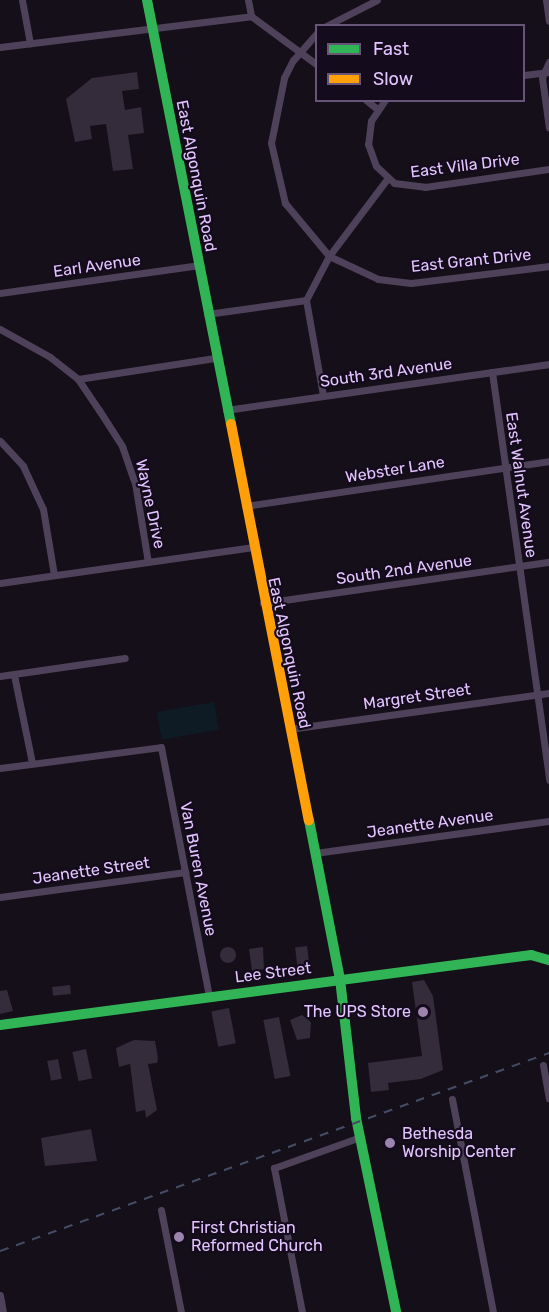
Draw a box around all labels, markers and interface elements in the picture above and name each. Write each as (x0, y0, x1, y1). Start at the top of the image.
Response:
legend (315, 24, 525, 102)
text: Fast (373, 38, 409, 60)
text: Slow (373, 68, 413, 90)
street label: East Algonquin Road (172, 98, 220, 254)
street label: East Villa Drive (409, 150, 521, 182)
street label: East Grant Drive (410, 245, 532, 277)
street label: Earl Avenue (52, 250, 142, 282)
street label: South 3rd Avenue (318, 354, 454, 392)
street label: East Walnut Avenue (501, 411, 541, 559)
street label: Webster Lane (344, 453, 446, 487)
street label: Wayne Drive (131, 457, 169, 551)
street label: South 2nd Avenue (335, 551, 473, 589)
street label: East Algonquin Road (264, 575, 314, 731)
street label: Margret Street (362, 680, 472, 714)
street label: Van Buren Avenue (176, 800, 220, 938)
street label: Jeanette Avenue (365, 806, 495, 842)
street label: Jeanette Street (31, 853, 151, 889)
street label: Lee Street (234, 959, 312, 987)
place label: The UPS Store (304, 1002, 411, 1022)
marker: The UPS Store (416, 1005, 430, 1019)
place label: Bethesda Worship Center (402, 1124, 515, 1162)
marker: Bethesda Worship Center (383, 1136, 397, 1150)
place label: First Christian Reformed Church (191, 1218, 323, 1256)
marker: First Christian Reformed Church (172, 1230, 186, 1244)

